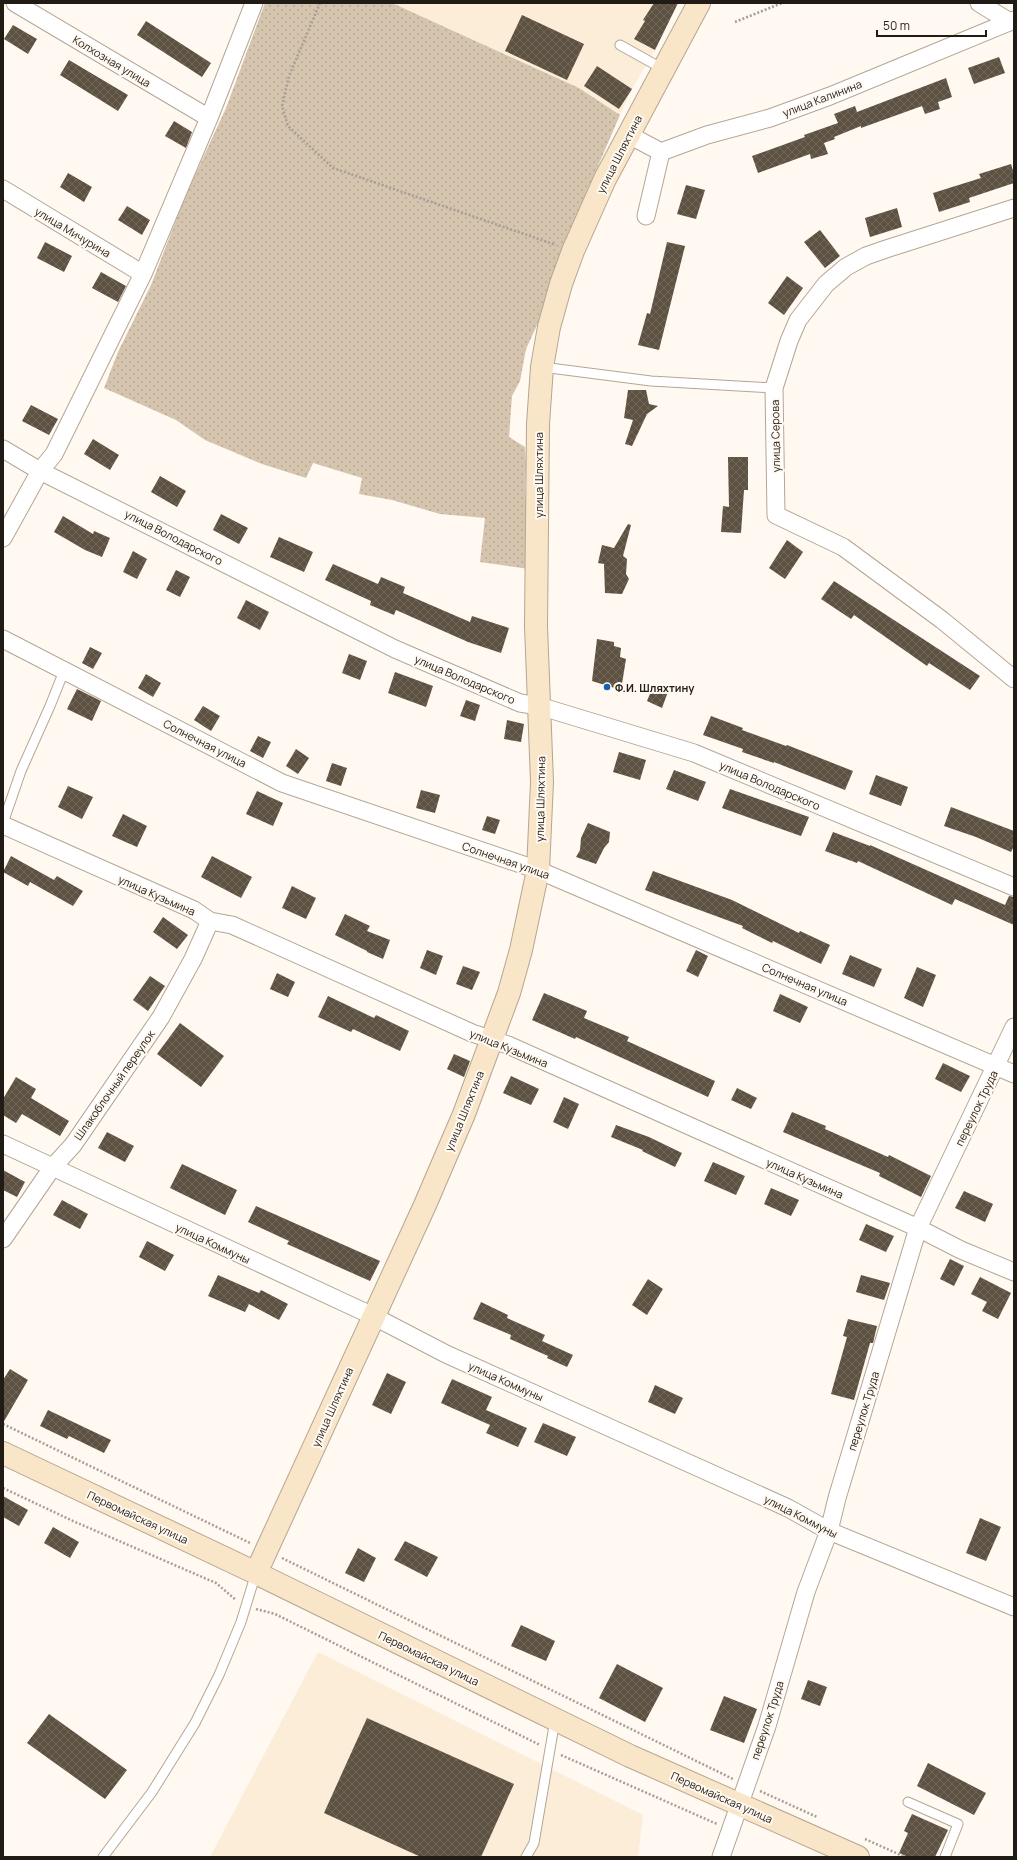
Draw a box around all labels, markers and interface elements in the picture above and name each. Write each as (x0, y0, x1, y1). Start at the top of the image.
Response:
scale bar (877, 12, 986, 38)
text: 50 m (883, 17, 910, 34)
street label: Колхозная улица (70, 32, 154, 90)
street label: улица Калинина (780, 76, 864, 120)
street label: улица Шляхтина (593, 112, 645, 196)
street label: улица Мичурина (32, 203, 114, 261)
street label: улица Серова (767, 400, 783, 472)
street label: улица Шляхтина (531, 432, 546, 518)
street label: улица Володарского (122, 506, 226, 568)
street label: улица Володарского (412, 651, 518, 707)
place label: Ф.И. Шляхтину (615, 680, 695, 695)
marker: Ф.И. Шляхтину (602, 682, 612, 692)
street label: Солнечная улица (161, 716, 249, 770)
street label: улица Шляхтина (532, 756, 548, 842)
street label: улица Володарского (717, 757, 823, 813)
street label: Солнечная улица (460, 838, 552, 882)
street label: улица Кузьмина (116, 871, 198, 919)
street label: Солнечная улица (760, 959, 850, 1009)
street label: улица Кузьмина (468, 1025, 550, 1071)
street label: Шлакоблочный переулок (70, 1027, 158, 1143)
street label: улица Шляхтина (441, 1068, 487, 1154)
street label: переулок Труда (951, 1068, 1001, 1148)
street label: улица Кузьмина (764, 1154, 846, 1202)
street label: улица Коммуны (173, 1219, 253, 1267)
street label: улица Коммуны (466, 1358, 546, 1404)
street label: улица Шляхтина (308, 1365, 356, 1449)
street label: переулок Труда (844, 1370, 882, 1452)
street label: Первомайская улица (85, 1487, 191, 1547)
street label: улица Коммуны (762, 1491, 840, 1541)
street label: Первомайская улица (376, 1627, 482, 1689)
street label: переулок Труда (747, 1679, 787, 1761)
street label: Первомайская улица (669, 1768, 775, 1826)

